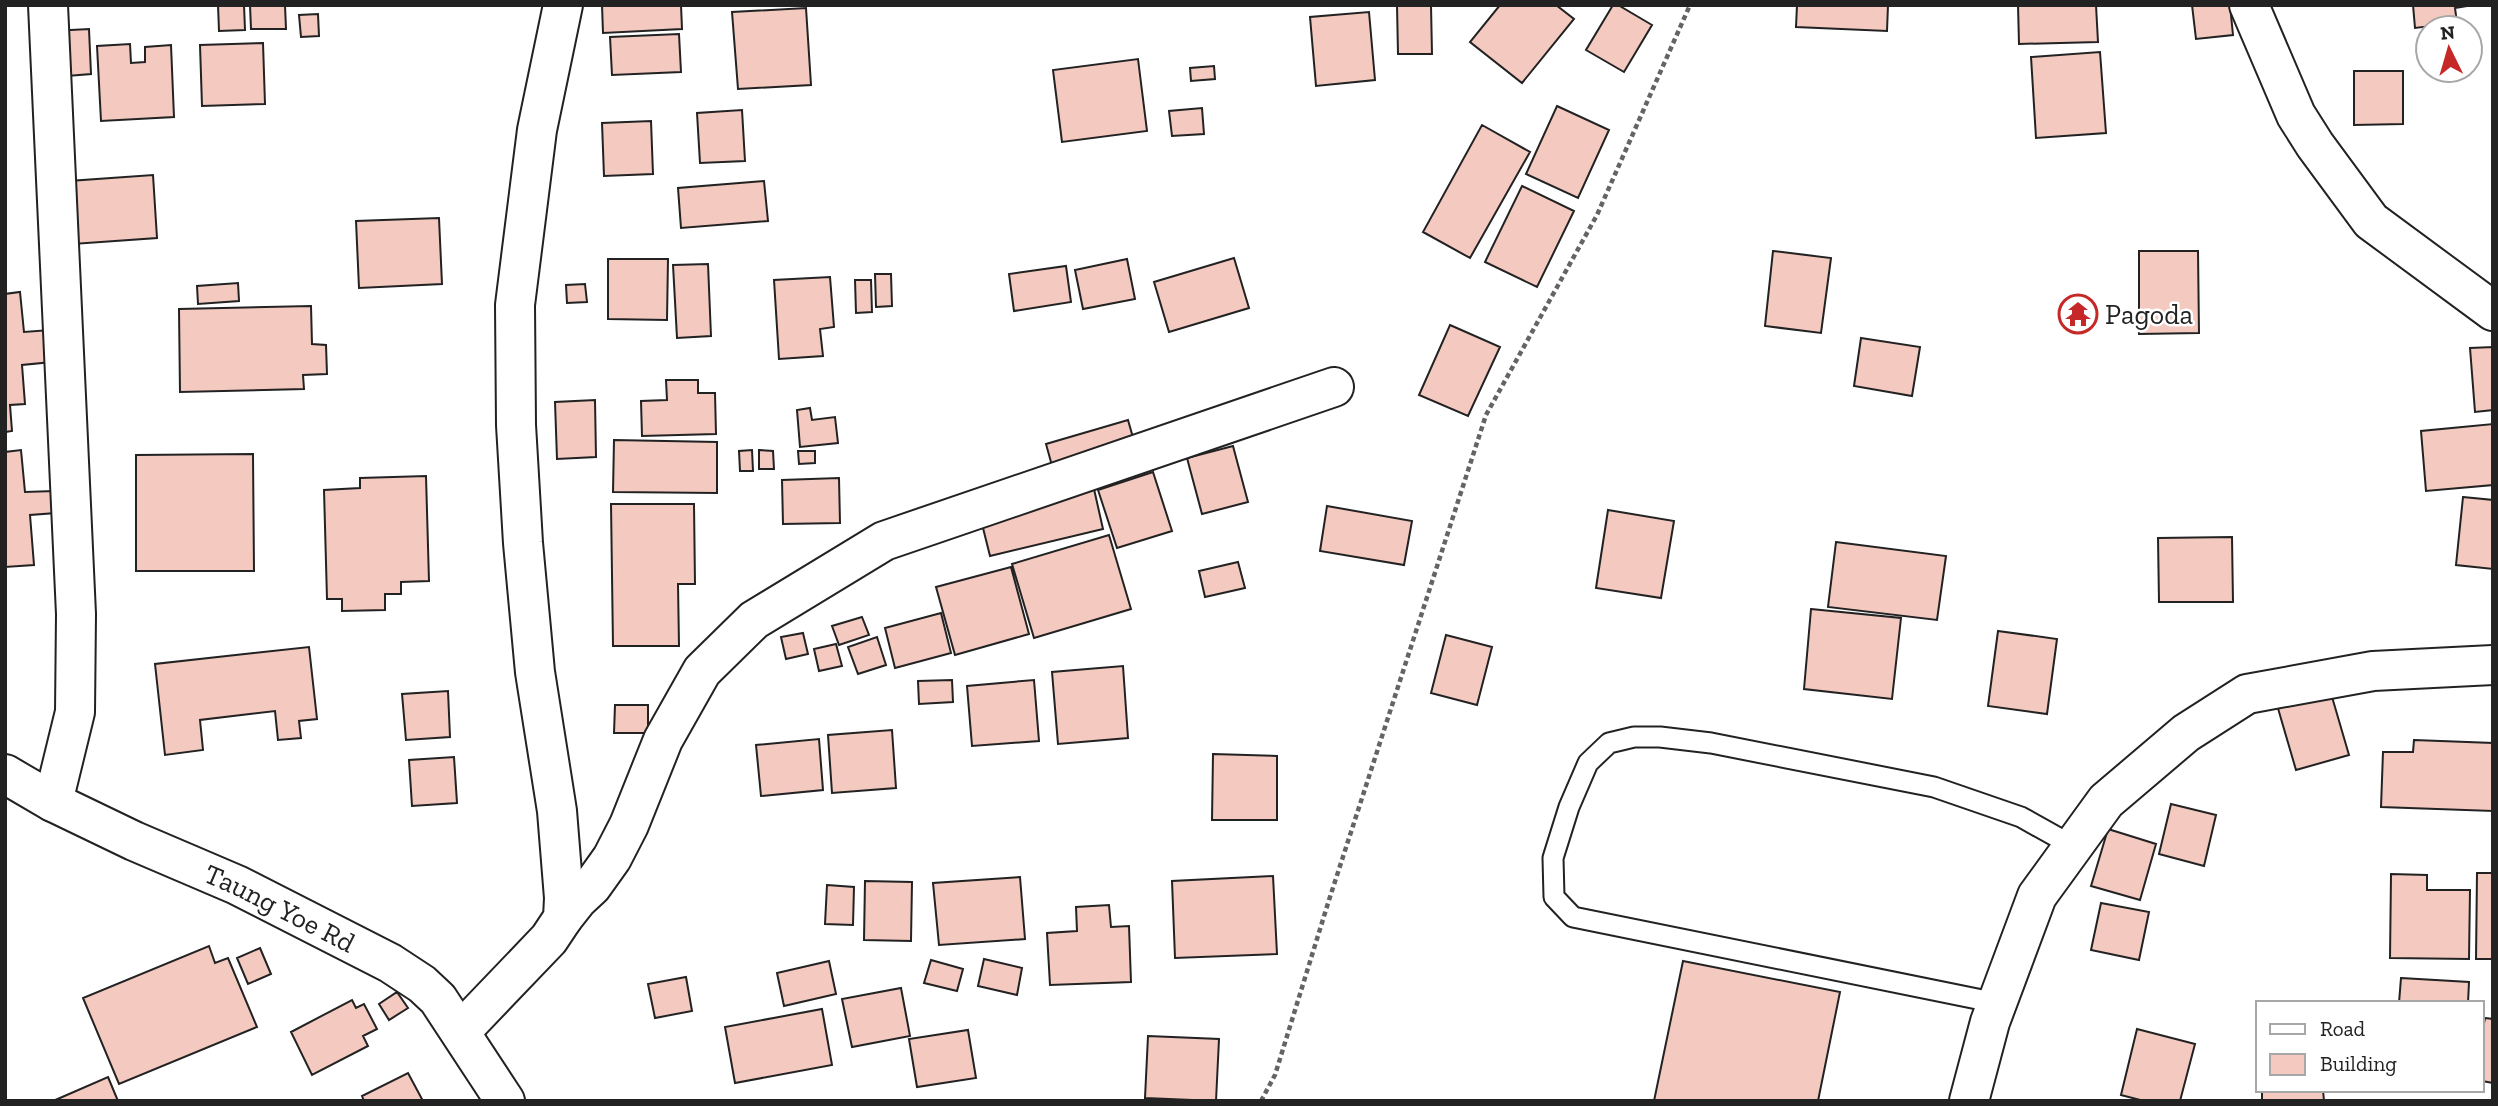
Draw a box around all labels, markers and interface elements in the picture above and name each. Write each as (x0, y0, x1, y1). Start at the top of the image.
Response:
north arrow (2414, 14, 2484, 84)
text: N (2439, 20, 2456, 45)
temple icon: Pagoda (2057, 293, 2099, 335)
place label: Pagoda (2105, 298, 2194, 331)
street label: Taung Yoe Rd (200, 857, 361, 959)
legend (2256, 1001, 2484, 1092)
text: Road (2320, 1016, 2366, 1041)
text: Building (2320, 1051, 2397, 1076)

